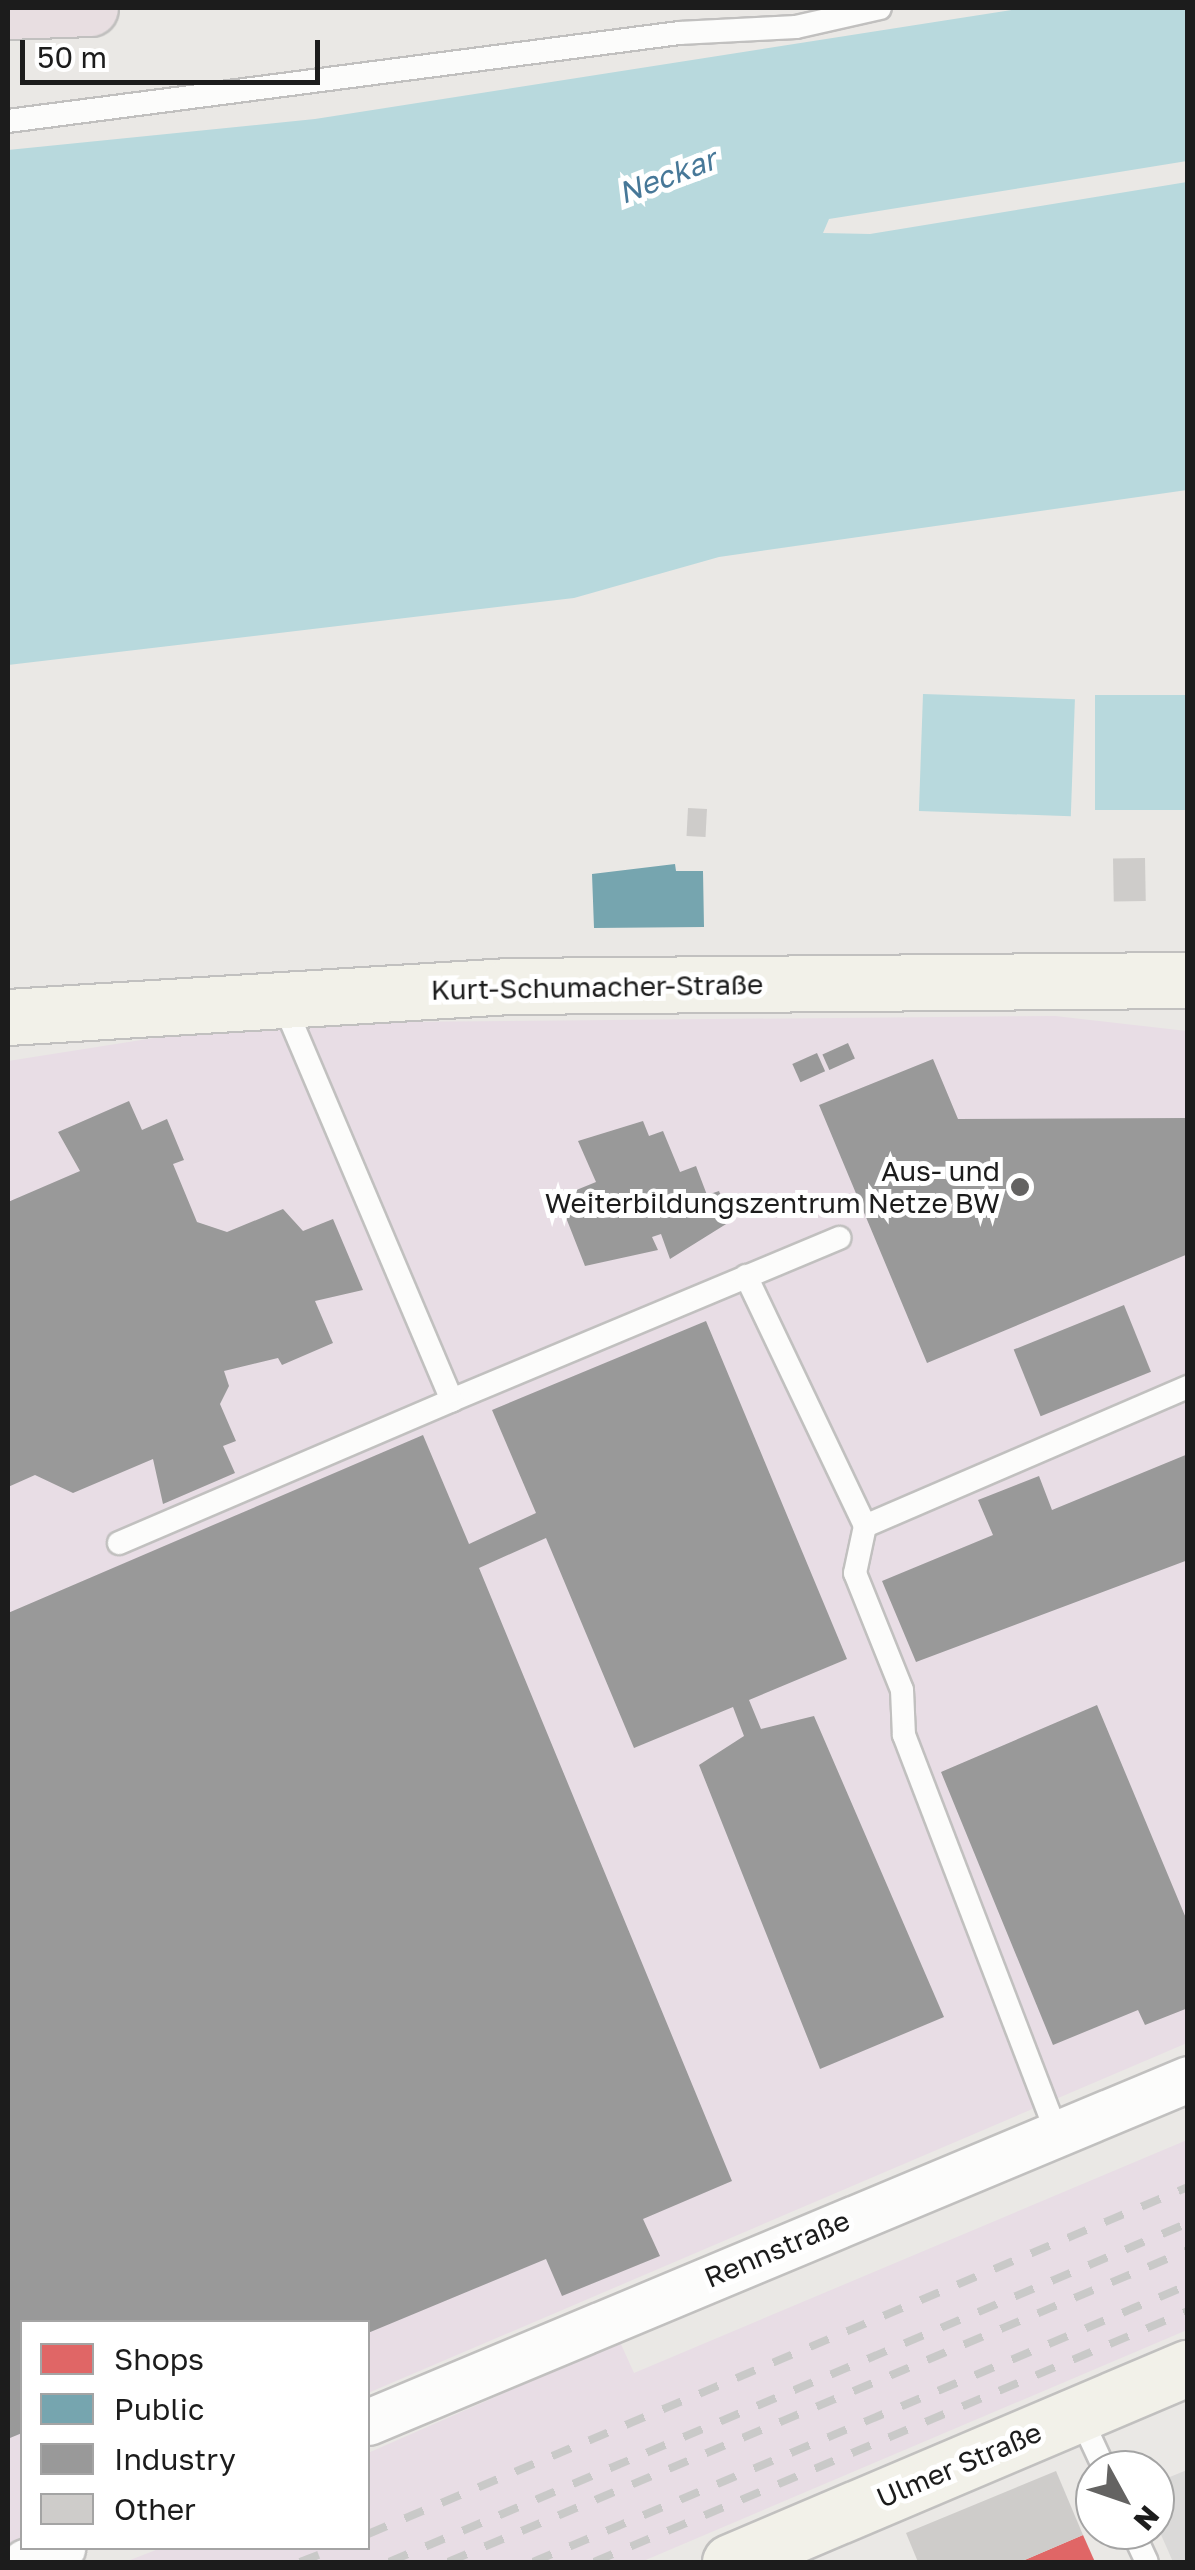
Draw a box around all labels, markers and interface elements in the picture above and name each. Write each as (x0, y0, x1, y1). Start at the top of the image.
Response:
scale bar (25, 20, 325, 82)
text: 50 m (37, 39, 107, 75)
water label: Neckar (613, 141, 721, 211)
street label: Kurt-Schumacher-Straße (430, 967, 764, 1007)
place label: Aus- und Weiterbildungszentrum Netze BW (545, 1154, 1000, 1220)
marker: Aus- und Weiterbildungszentrum Netze BW (1009, 1176, 1031, 1198)
street label: Rennstraße (699, 2203, 855, 2295)
legend (20, 2320, 370, 2550)
text: Shops (114, 2341, 204, 2377)
text: Public (114, 2391, 204, 2427)
street label: Ulmer Straße (872, 2415, 1046, 2515)
text: Industry (114, 2441, 236, 2477)
north arrow (1075, 2450, 1175, 2550)
text: Other (114, 2491, 196, 2527)
text: N (1127, 2500, 1166, 2537)

